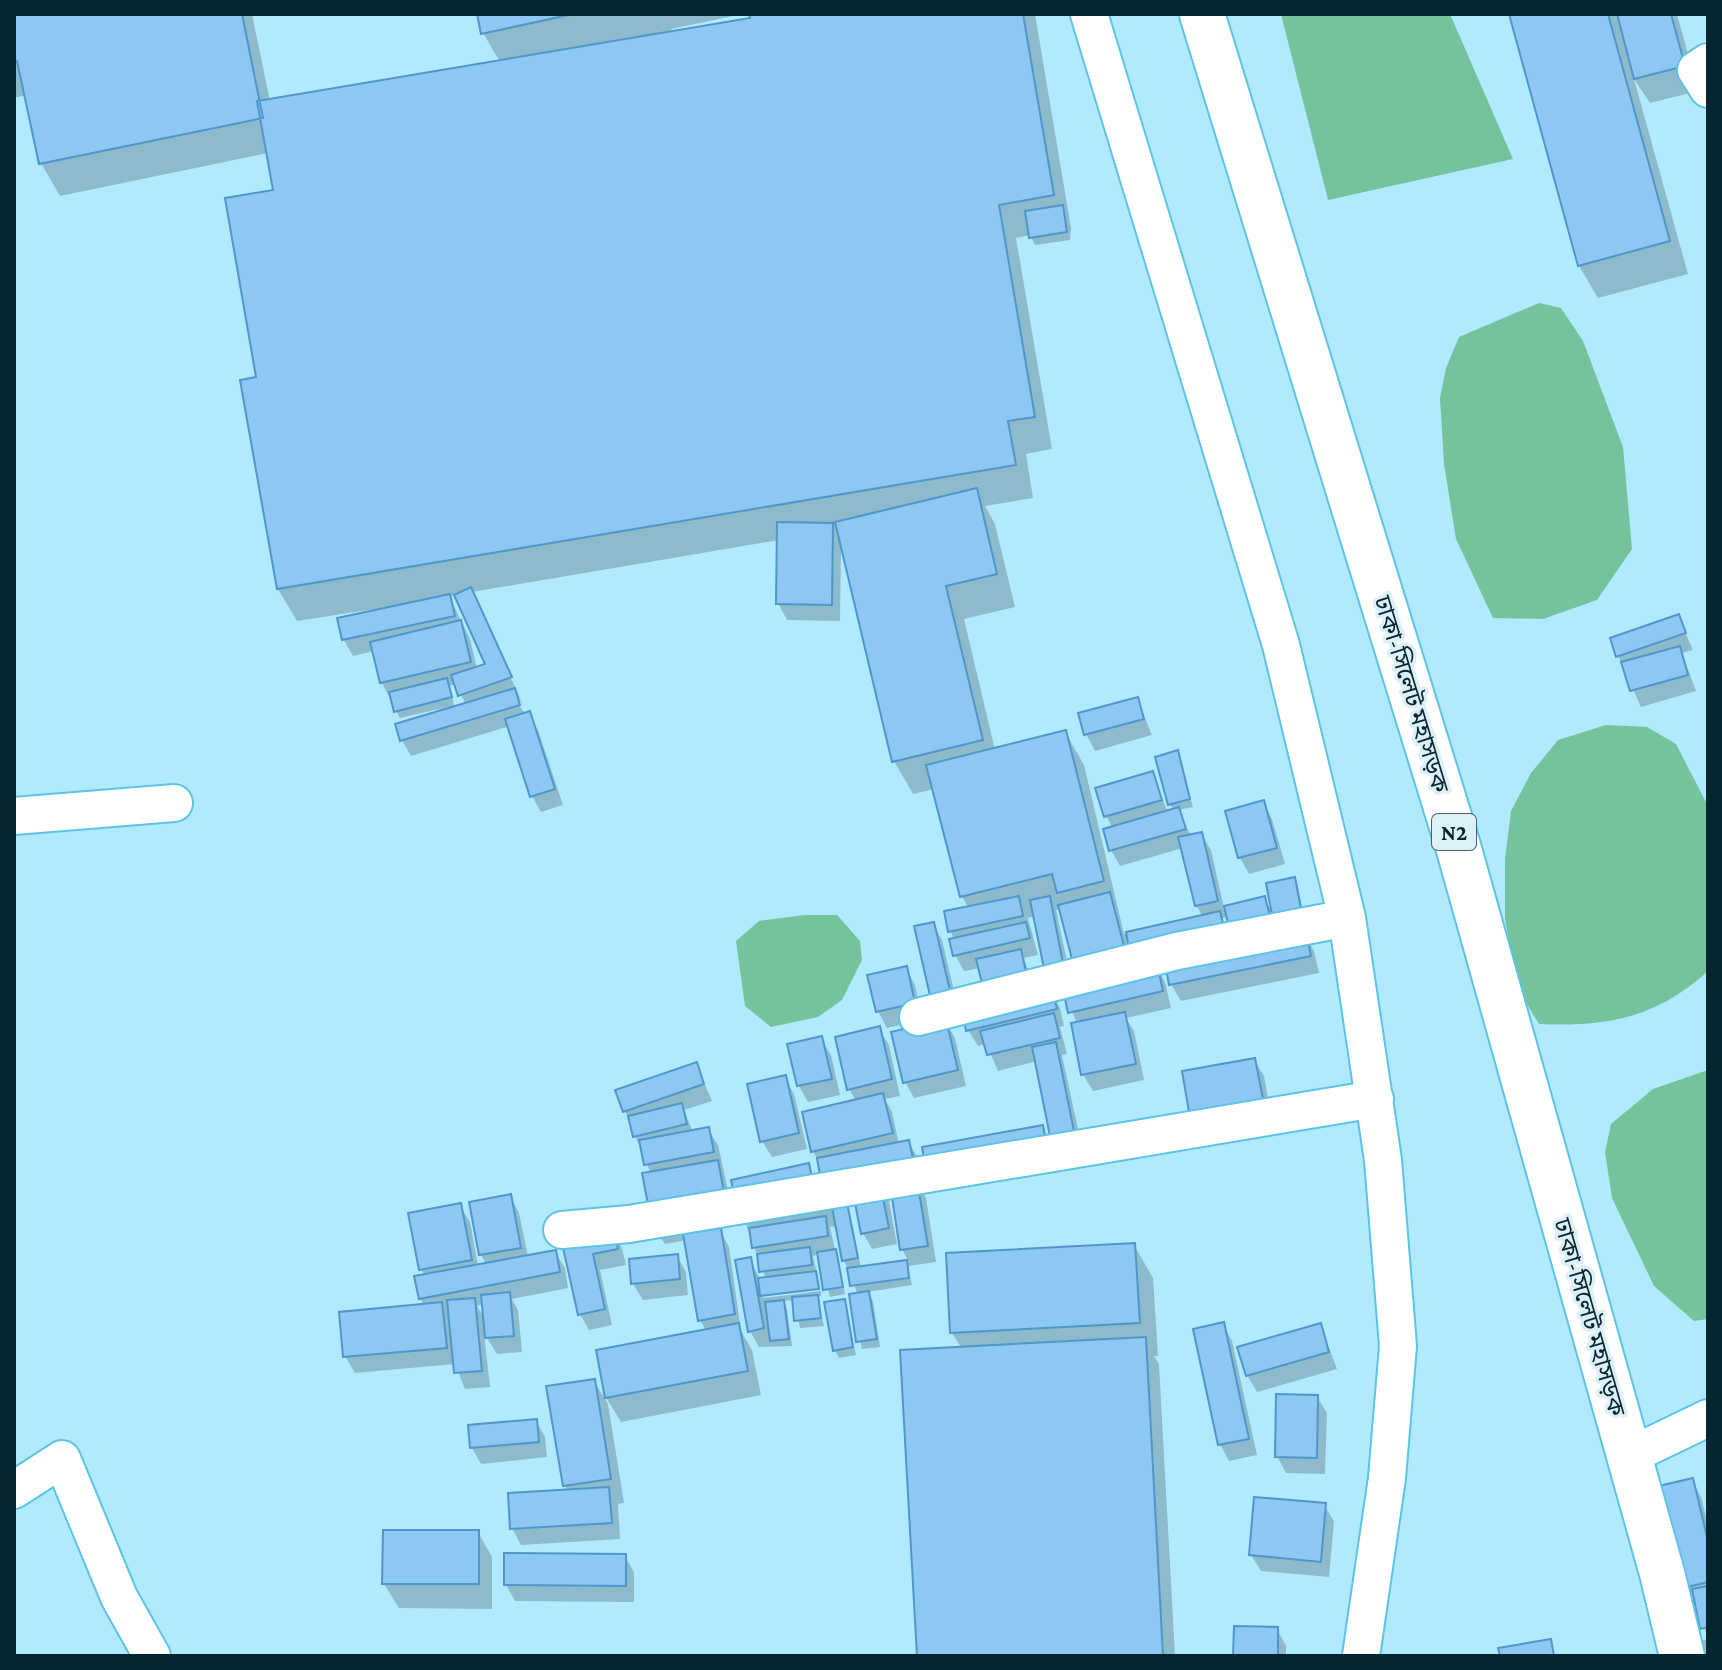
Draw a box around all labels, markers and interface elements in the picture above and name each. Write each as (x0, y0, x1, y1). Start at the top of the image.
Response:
street label: ঢাকা-সিলেট মহাসড়ক (1369, 591, 1455, 796)
road number: N2 (1432, 814, 1476, 850)
street label: ঢাকা-সিলেট মহাসড়ক (1549, 1214, 1631, 1420)

